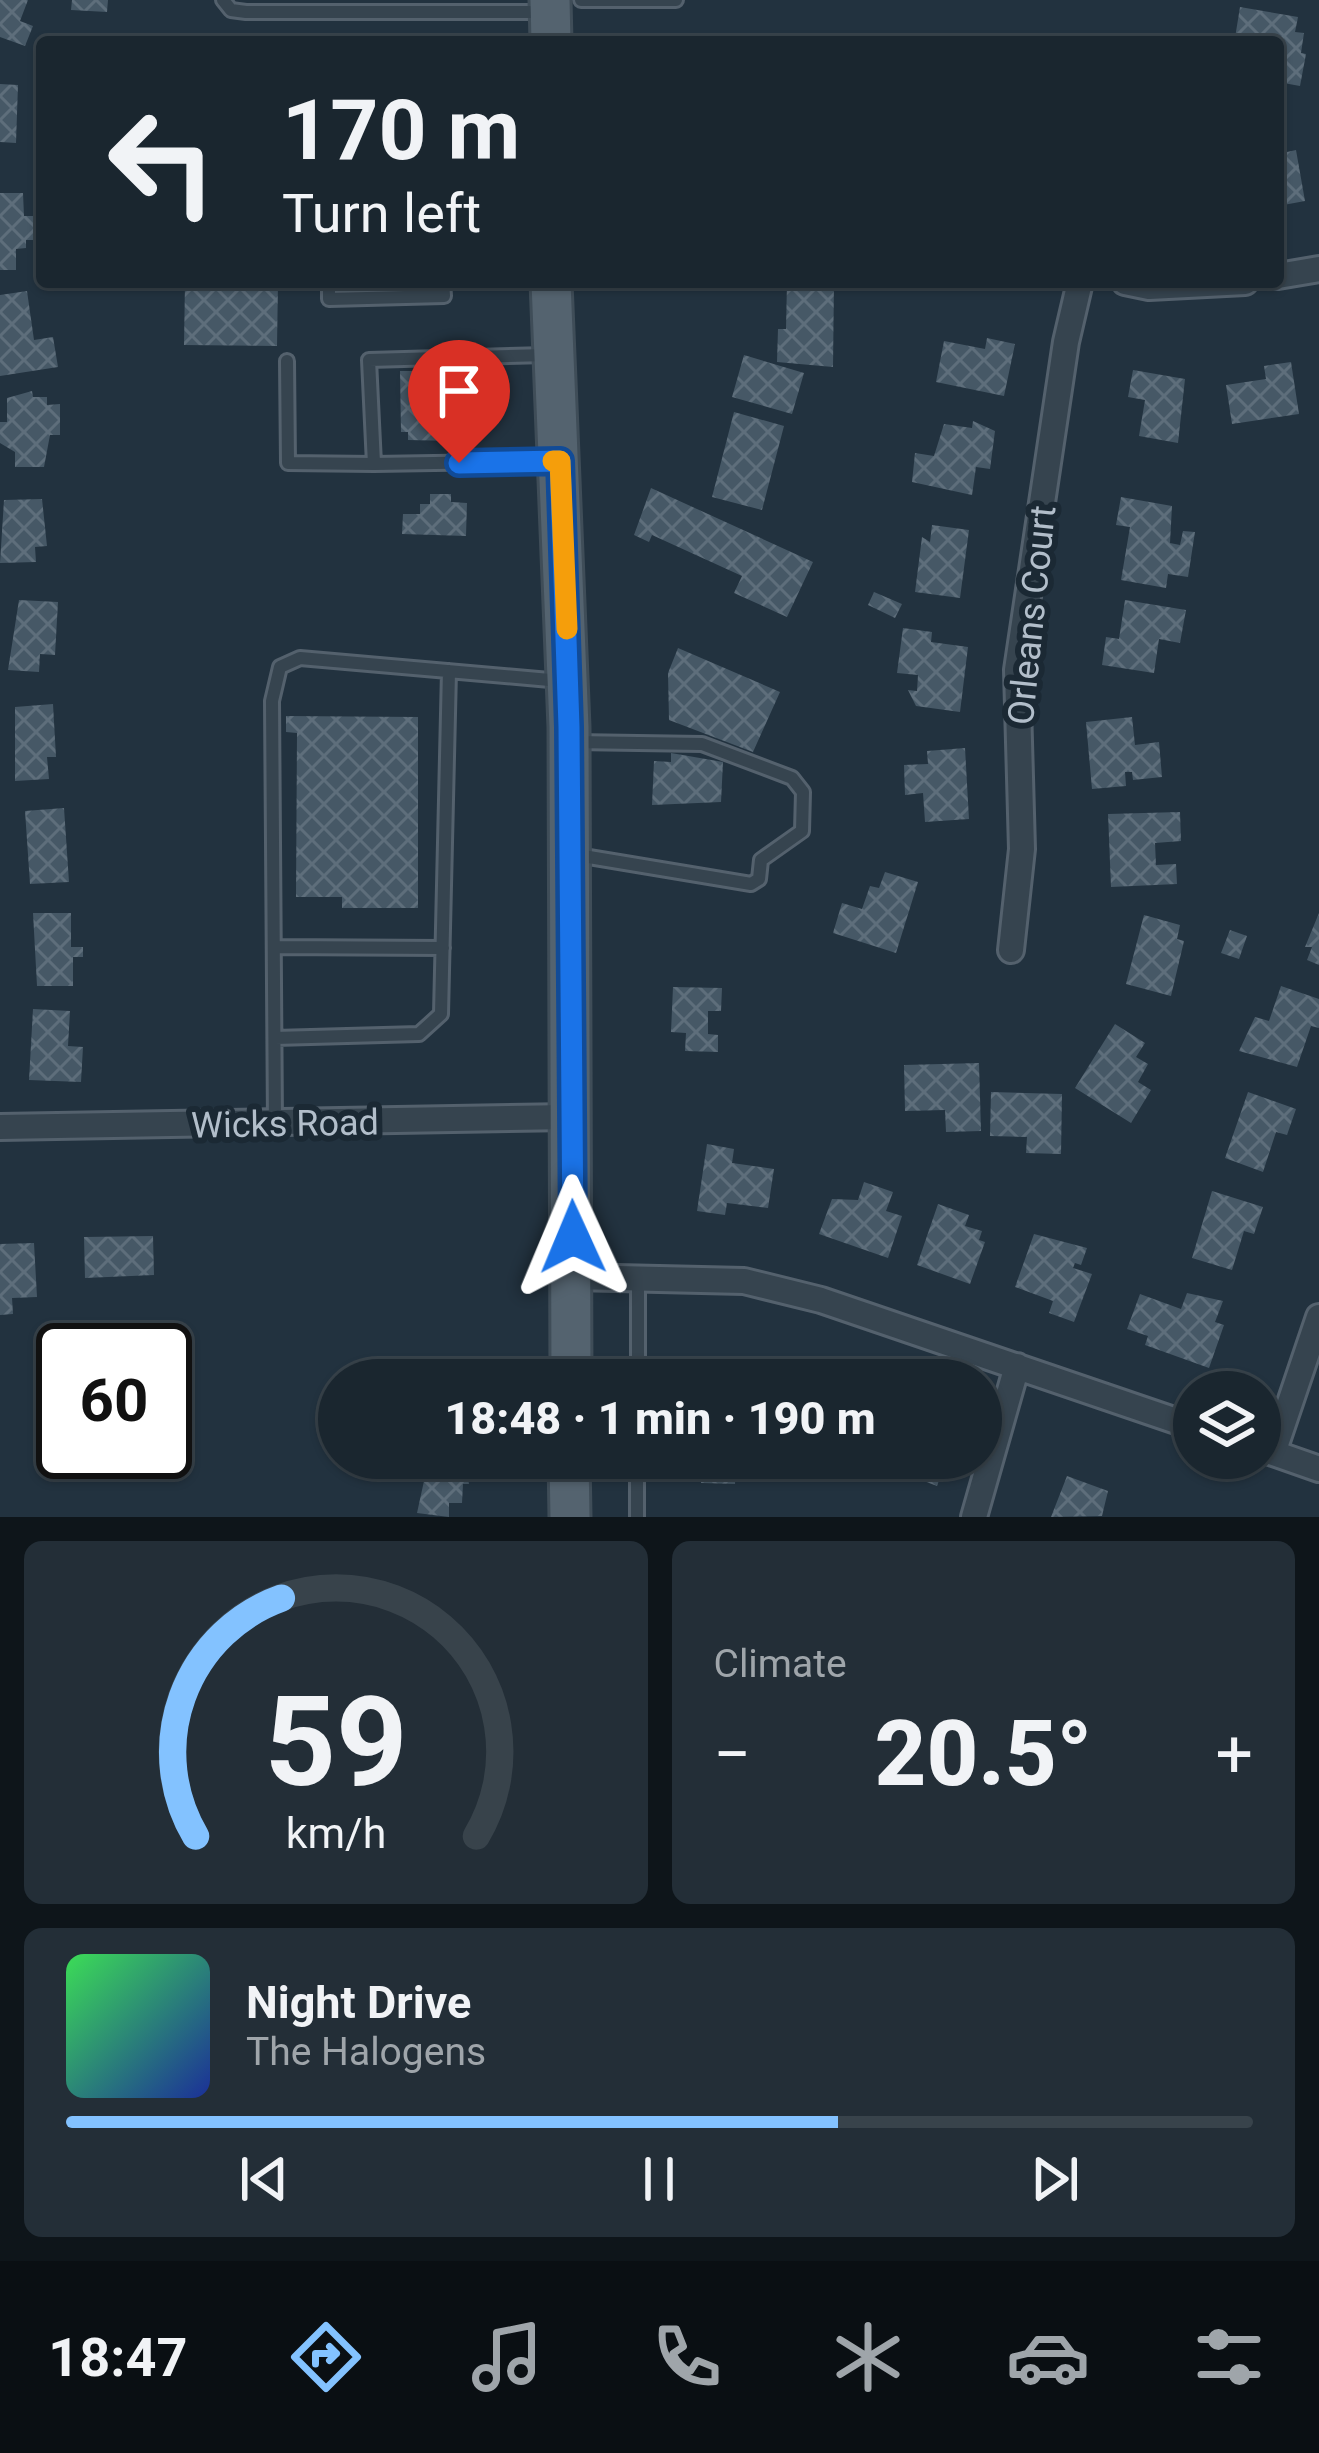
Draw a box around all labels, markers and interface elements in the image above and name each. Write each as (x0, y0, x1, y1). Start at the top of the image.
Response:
text: 170 m (282, 81, 520, 180)
icon: left (84, 84, 240, 240)
text: Turn left (282, 182, 481, 245)
pin (408, 340, 510, 463)
icon: arrive (426, 358, 492, 424)
street label: Orleans Court (1000, 503, 1064, 727)
street label: Wicks Road (191, 1101, 379, 1147)
position arrow (510, 1174, 636, 1300)
speed limit sign: 60 (36, 1323, 192, 1479)
map controls (1173, 1371, 1281, 1479)
button: layers (1173, 1371, 1281, 1479)
text: 18:48 · 1 min · 190 m (444, 1392, 876, 1445)
text: Climate (714, 1641, 847, 1687)
text: 59 (264, 1669, 407, 1815)
text: 20.5° (875, 1702, 1092, 1807)
text: − (714, 1716, 751, 1793)
text: + (1216, 1716, 1253, 1793)
text: km/h (285, 1807, 386, 1857)
text: Night Drive (246, 1976, 471, 2029)
text: The Halogens (246, 2029, 486, 2075)
icon: previous (231, 2146, 297, 2212)
icon: pause (626, 2146, 692, 2212)
icon: next (1022, 2146, 1088, 2212)
icon: directions (284, 2315, 368, 2399)
icon: music (465, 2315, 549, 2399)
icon: phone (645, 2315, 729, 2399)
icon: climate (826, 2315, 910, 2399)
icon: car (1006, 2315, 1090, 2399)
icon: filters (1187, 2315, 1271, 2399)
text: 18:47 (48, 2326, 187, 2389)

